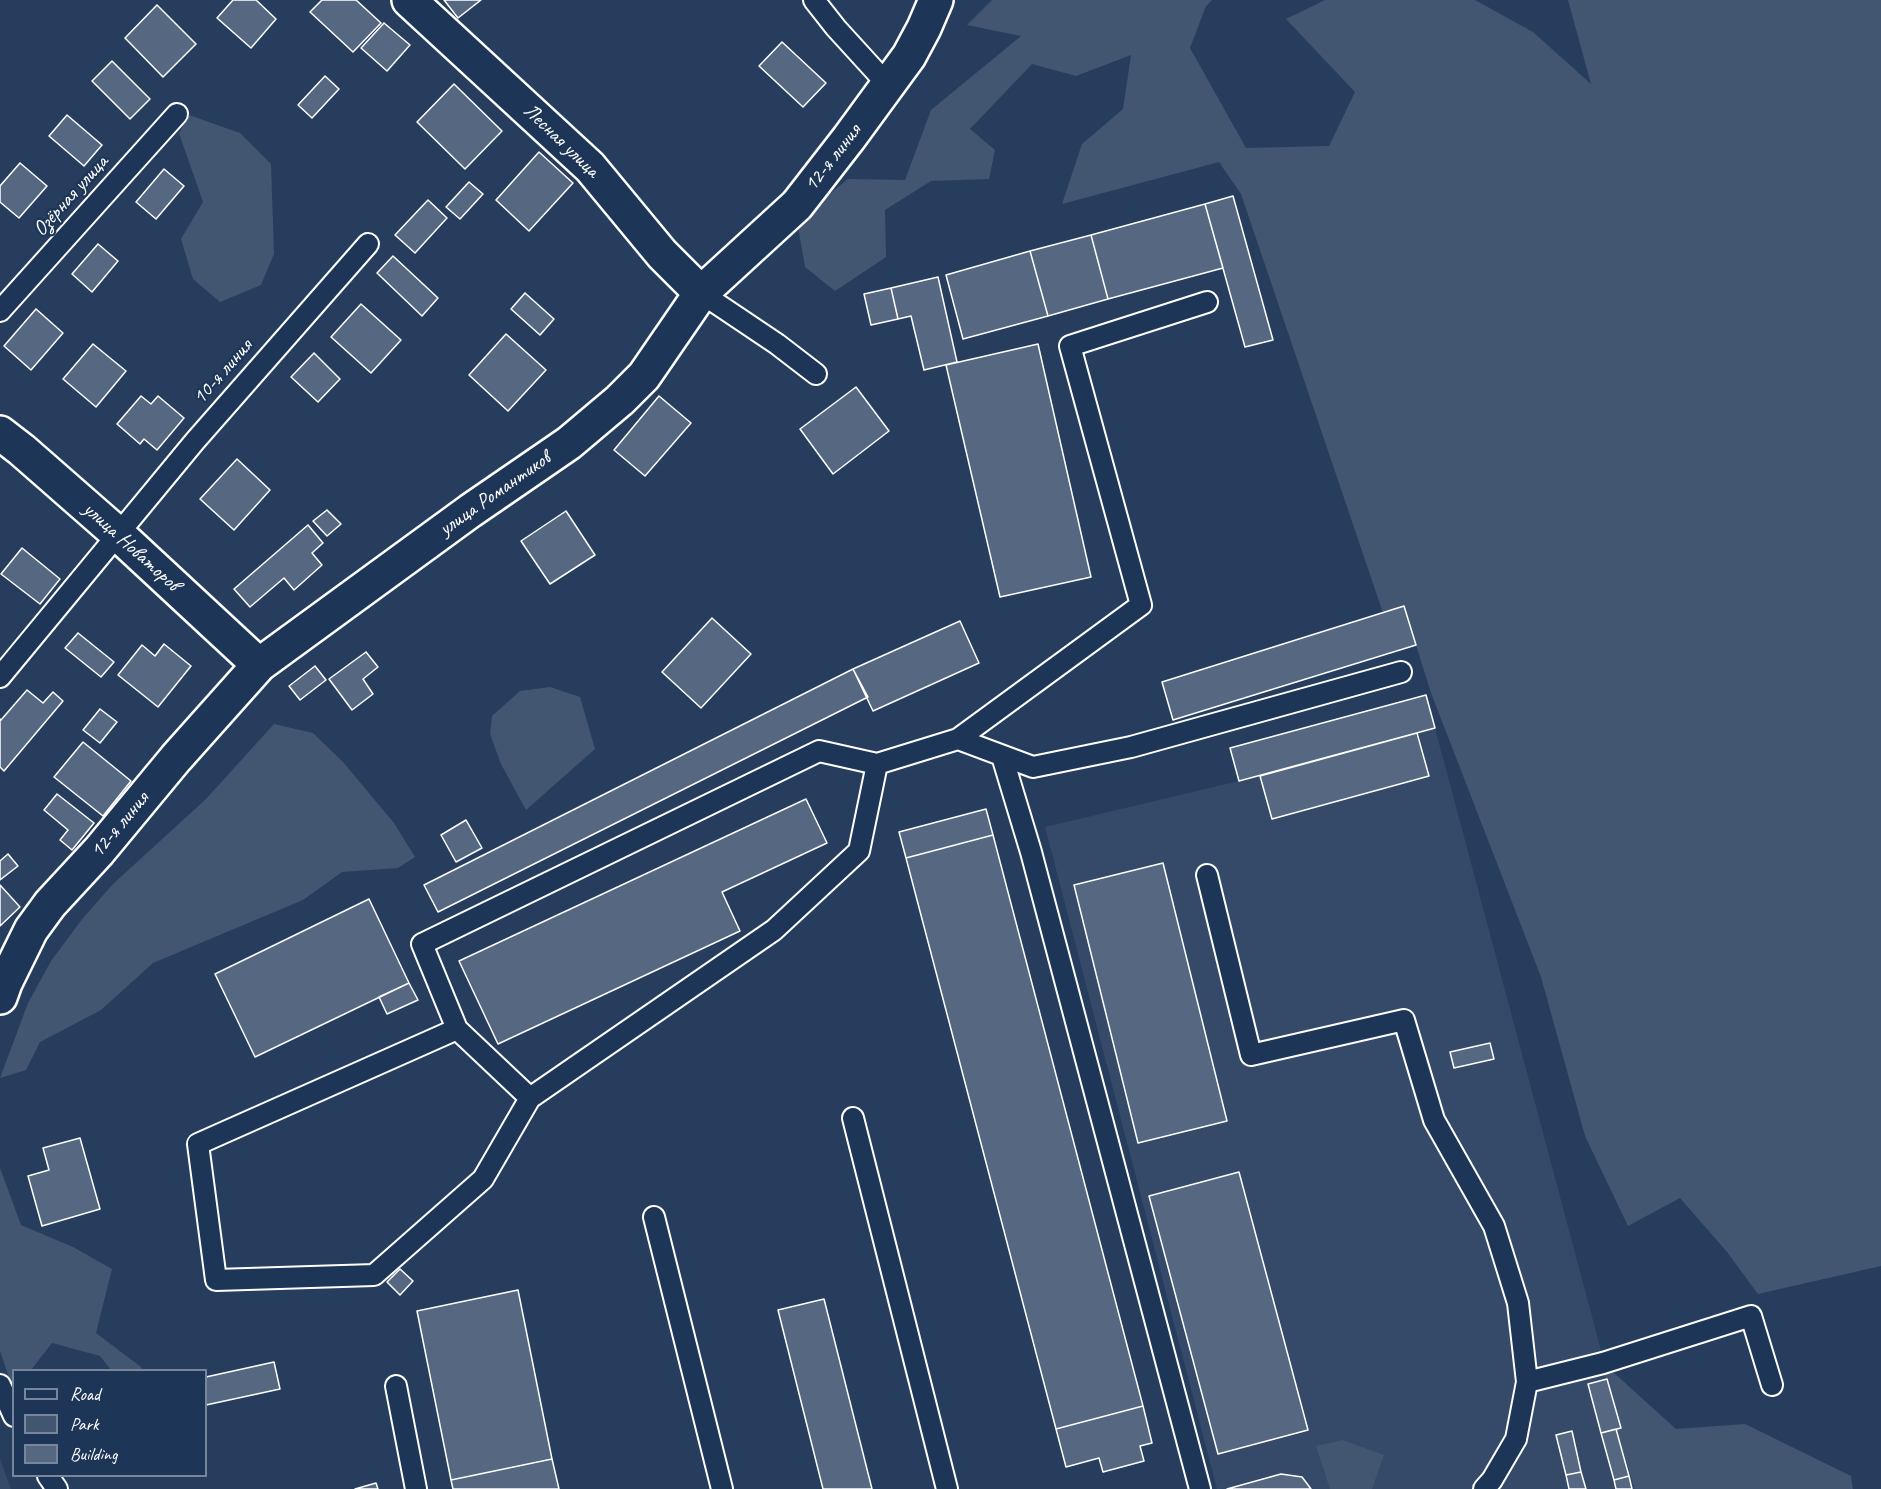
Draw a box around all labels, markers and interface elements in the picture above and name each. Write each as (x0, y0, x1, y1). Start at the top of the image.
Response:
street label: Лесная улица (518, 99, 604, 183)
street label: 12-я линия (799, 119, 867, 197)
street label: Озёрная улица (28, 150, 114, 242)
street label: 10-я линия (188, 334, 258, 410)
street label: улица Романтиков (434, 446, 556, 542)
street label: улица Новаторов (77, 497, 185, 597)
street label: 12-я линия (85, 787, 155, 863)
legend (12, 1369, 207, 1477)
text: Road (70, 1383, 100, 1405)
text: Park (70, 1413, 99, 1435)
text: Building (70, 1443, 117, 1465)

